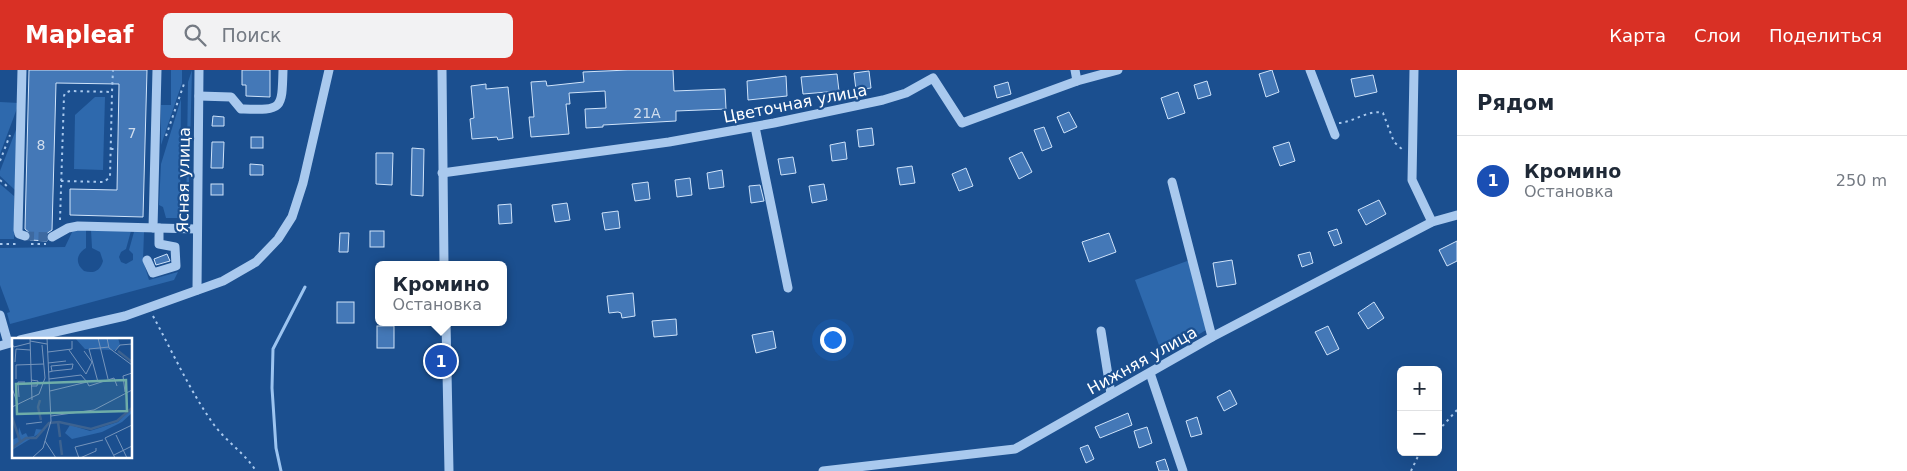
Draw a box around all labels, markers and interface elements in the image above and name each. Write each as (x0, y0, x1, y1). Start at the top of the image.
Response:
search box (163, 13, 513, 58)
text: Mapleaf (25, 21, 133, 49)
icon: search (181, 21, 209, 49)
text: Поиск (221, 24, 282, 46)
text: Карта (1609, 25, 1666, 46)
text: Слои (1694, 25, 1741, 46)
text: Поделиться (1769, 25, 1882, 46)
street label: Цветочная улица (722, 80, 869, 127)
text: Рядом (1477, 91, 1554, 115)
house number: 21А (633, 105, 661, 121)
house number: 7 (128, 125, 136, 141)
street label: Ясная улица (173, 127, 194, 233)
house number: 8 (37, 137, 45, 153)
text: Кромино (1524, 160, 1621, 182)
text: 1 (1487, 171, 1499, 190)
text: 250 m (1836, 171, 1887, 190)
text: Остановка (1524, 182, 1614, 201)
popup (375, 261, 507, 326)
text: Кромино (392, 273, 490, 295)
text: Остановка (392, 295, 482, 314)
street label: Нижняя улица (1084, 322, 1200, 398)
your location (820, 327, 846, 353)
inset map (12, 338, 132, 458)
pin: 1 (425, 342, 457, 380)
map controls (1397, 366, 1442, 456)
button: + (1397, 366, 1442, 411)
button: − (1397, 411, 1442, 456)

